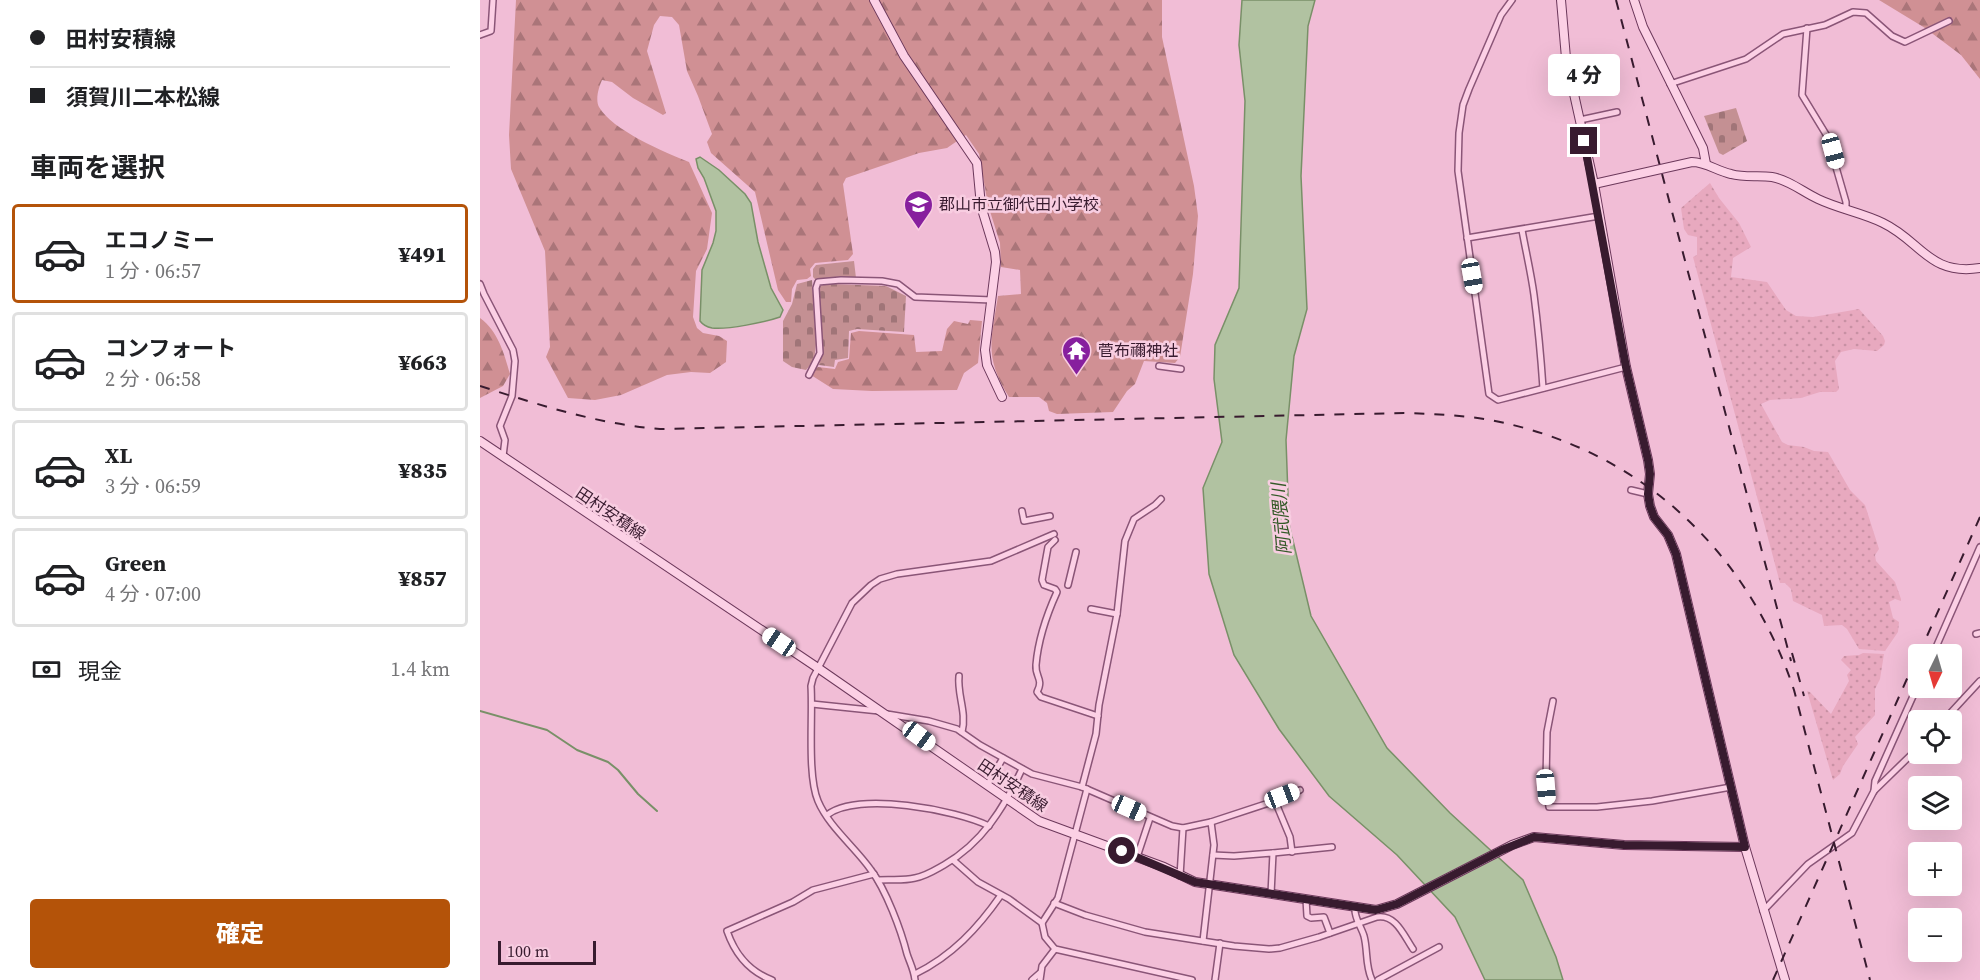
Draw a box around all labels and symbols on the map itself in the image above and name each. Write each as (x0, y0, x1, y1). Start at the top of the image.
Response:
callout: 4 分 (1548, 54, 1620, 96)
route end (1570, 127, 1597, 154)
car (1820, 131, 1846, 171)
school or university icon: 郡山市立御代田小学校 (902, 188, 934, 230)
place label: 郡山市立御代田小学校 (939, 193, 1099, 215)
car (1460, 257, 1484, 295)
temple icon: 菅布禰神社 (1061, 334, 1093, 376)
place label: 菅布禰神社 (1098, 339, 1178, 361)
water label: 阿武隈川 (1265, 480, 1297, 556)
street label: 田村安積線 (572, 482, 650, 544)
car (759, 624, 799, 660)
north arrow (1908, 644, 1962, 698)
car (899, 718, 939, 754)
street label: 田村安積線 (974, 754, 1052, 816)
car (1535, 768, 1557, 806)
car (1262, 781, 1302, 811)
car (1109, 792, 1149, 824)
route start (1108, 837, 1135, 864)
scale bar (498, 938, 596, 966)

